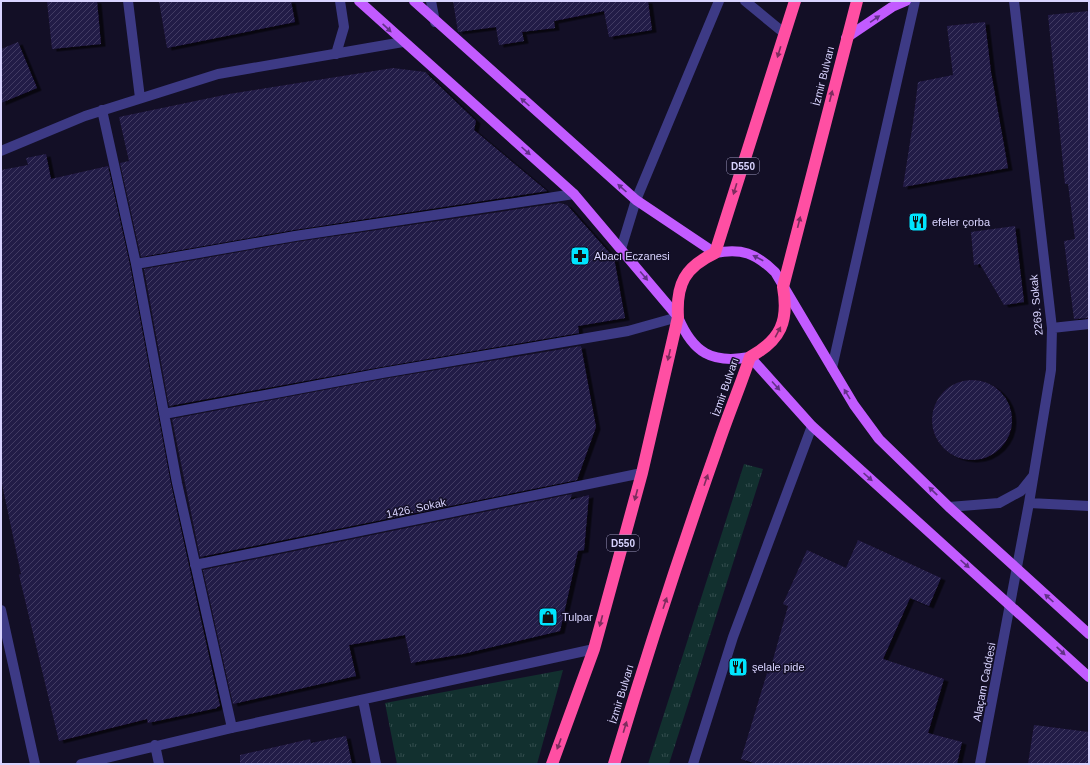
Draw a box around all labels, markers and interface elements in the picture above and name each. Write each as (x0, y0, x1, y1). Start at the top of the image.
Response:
one-way arrow (869, 15, 881, 22)
one-way arrow (382, 23, 392, 32)
street label: İzmir Bulvarı (810, 45, 836, 107)
one-way arrow (776, 46, 782, 58)
one-way arrow (829, 89, 835, 102)
one-way arrow (520, 97, 530, 106)
one-way arrow (521, 147, 531, 156)
road number: D550 (727, 158, 759, 174)
one-way arrow (617, 183, 627, 192)
one-way arrow (732, 183, 738, 195)
restaurant icon: efeler çorba (907, 211, 929, 233)
one-way arrow (797, 215, 803, 228)
place label: efeler çorba (932, 216, 991, 228)
pharmacy icon: Abacı Eczanesi (569, 245, 591, 267)
place label: Abacı Eczanesi (594, 250, 670, 262)
one-way arrow (752, 255, 764, 261)
one-way arrow (639, 271, 648, 281)
street label: 2269. Sokak (1027, 274, 1045, 336)
one-way arrow (775, 326, 782, 338)
one-way arrow (666, 349, 672, 362)
street label: İzmir Bulvarı (709, 356, 741, 418)
one-way arrow (771, 381, 780, 391)
one-way arrow (844, 388, 851, 400)
one-way arrow (863, 472, 874, 481)
one-way arrow (703, 473, 709, 485)
one-way arrow (928, 486, 938, 496)
one-way arrow (632, 489, 638, 502)
street label: 1426. Sokak (385, 496, 448, 520)
road number: D550 (607, 535, 639, 551)
one-way arrow (960, 559, 970, 568)
one-way arrow (1044, 594, 1055, 603)
one-way arrow (662, 597, 668, 609)
shop icon: Tulpar (537, 606, 559, 628)
place label: Tulpar (562, 611, 593, 623)
one-way arrow (598, 615, 604, 627)
street label: Alaçam Caddesi (970, 642, 998, 722)
one-way arrow (1056, 647, 1066, 656)
restaurant icon: şelale pide (727, 656, 749, 678)
place label: şelale pide (752, 661, 805, 673)
street label: İzmir Bulvarı (606, 663, 636, 725)
one-way arrow (622, 720, 628, 732)
one-way arrow (556, 738, 562, 750)

